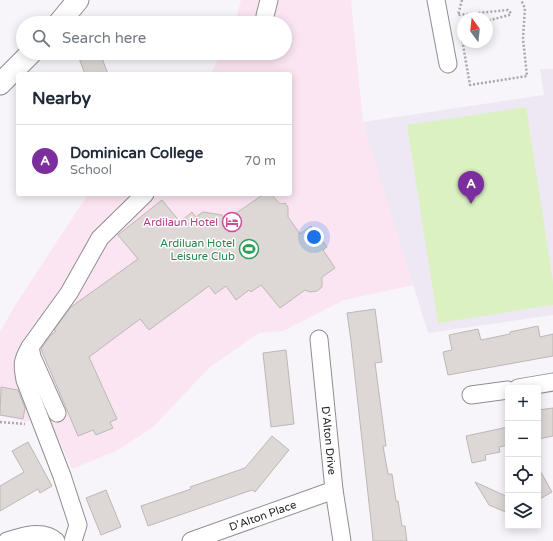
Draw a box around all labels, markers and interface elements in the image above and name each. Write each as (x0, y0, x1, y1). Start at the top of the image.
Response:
north arrow (457, 12, 493, 48)
search box (16, 16, 292, 60)
icon: search (30, 27, 52, 49)
text: Search here (62, 29, 146, 47)
text: Nearby (32, 88, 91, 109)
text: Dominican College (70, 144, 203, 162)
text: A (40, 153, 50, 169)
text: 70 m (244, 153, 276, 169)
text: School (70, 162, 112, 178)
pin: A (458, 171, 484, 204)
hotel icon: Ardilaun Hotel (221, 211, 243, 233)
place label: Ardilaun Hotel (143, 216, 218, 229)
your location (304, 227, 324, 247)
place label: Ardiluan Hotel Leisure Club (160, 237, 235, 263)
sports icon: Ardiluan Hotel Leisure Club (238, 238, 260, 260)
map controls (505, 385, 541, 529)
button: + (505, 385, 541, 421)
street label: D'Alton Drive (319, 405, 339, 476)
button: − (505, 421, 541, 457)
button: locate (505, 457, 541, 493)
button: layers (505, 493, 541, 529)
street label: D'Alton Place (227, 498, 298, 533)

